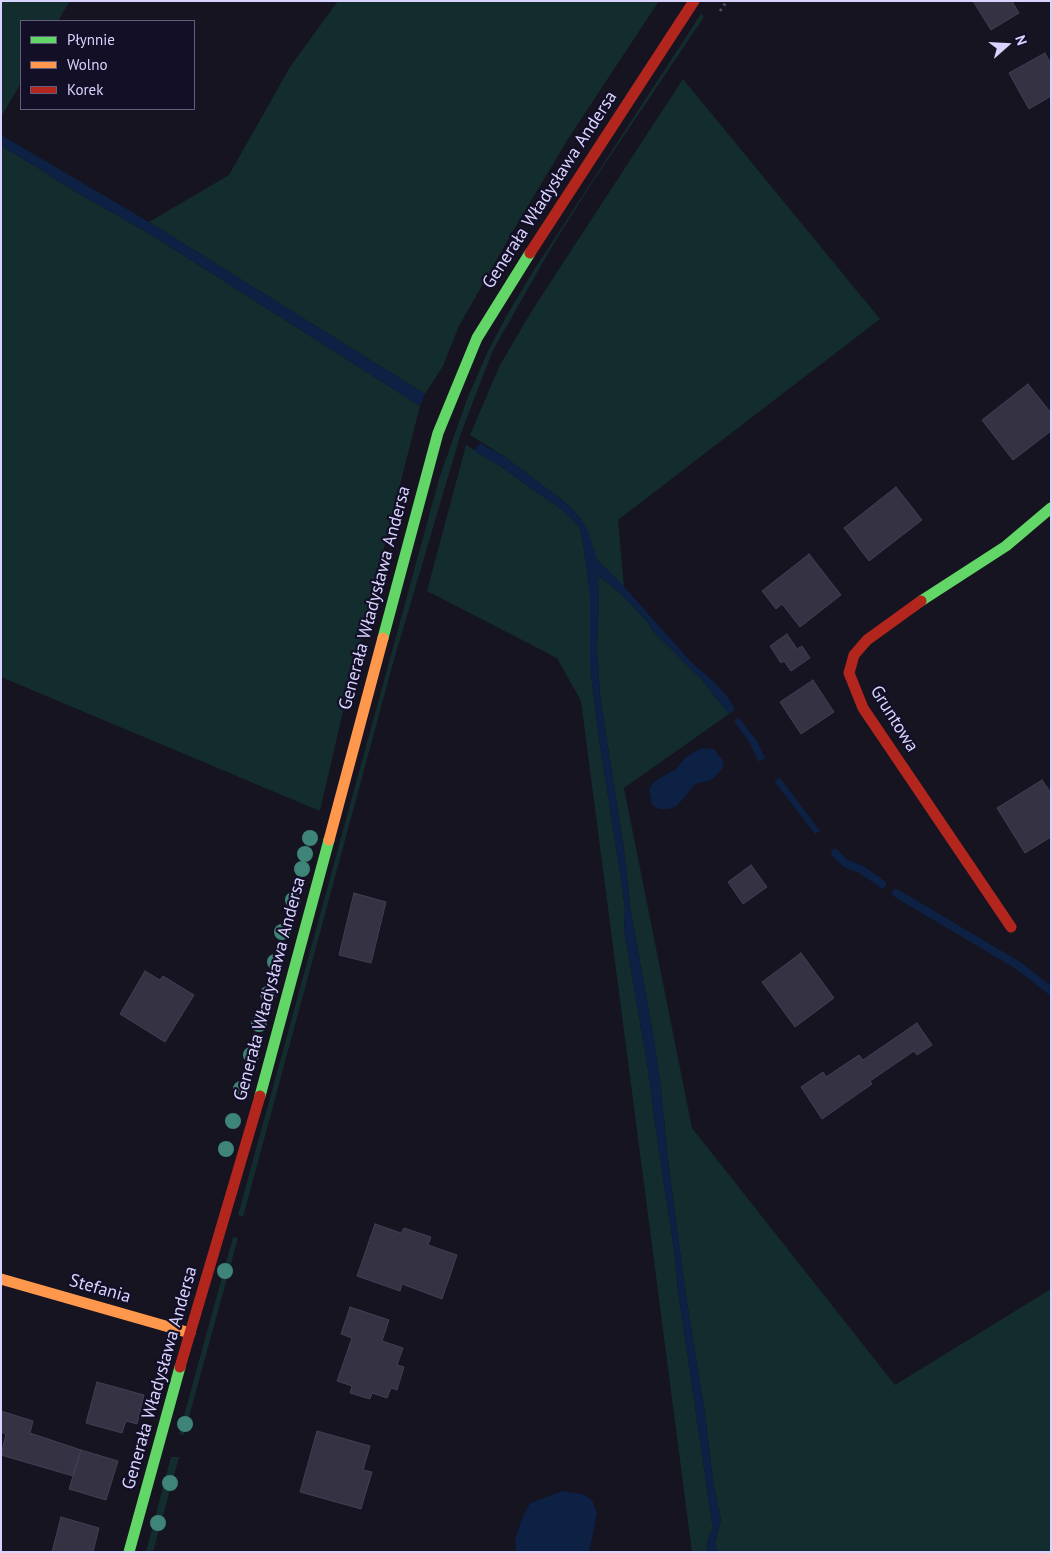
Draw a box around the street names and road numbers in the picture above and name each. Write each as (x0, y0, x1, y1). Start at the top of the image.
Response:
street label: Generała Władysława Andersa (478, 87, 622, 293)
street label: Generała Władysława Andersa (335, 484, 415, 712)
street label: Gruntowa (865, 682, 923, 756)
street label: Generała Władysława Andersa (230, 875, 310, 1103)
street label: Generała Władysława Andersa (118, 1264, 202, 1492)
street label: Stefania (67, 1270, 133, 1308)

